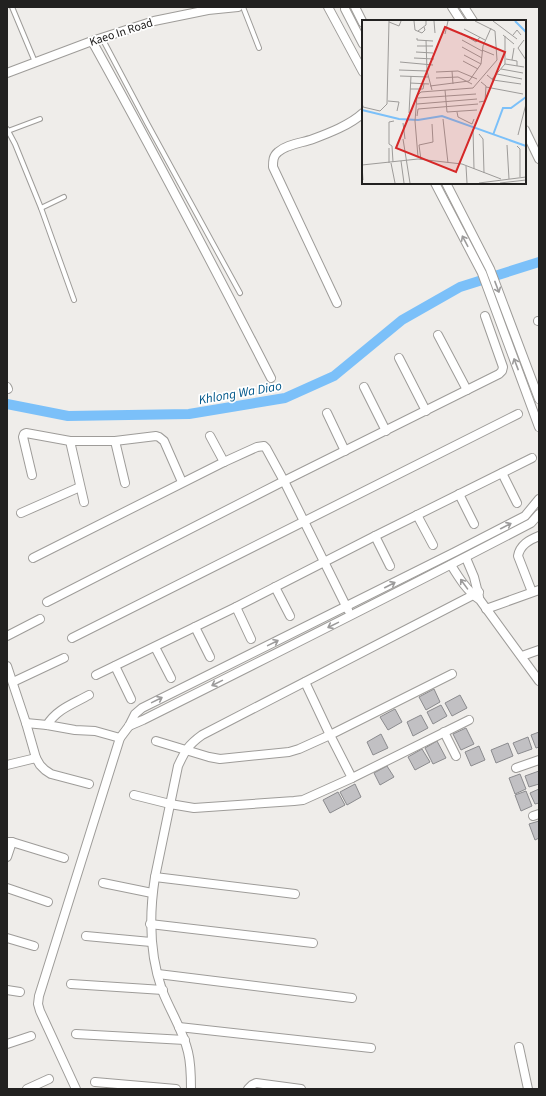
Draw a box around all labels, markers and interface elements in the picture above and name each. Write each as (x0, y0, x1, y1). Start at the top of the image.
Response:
street label: Kaeo In Road (87, 14, 155, 51)
inset map (362, 20, 526, 184)
one-way arrow (461, 235, 468, 247)
one-way arrow (494, 280, 502, 292)
one-way arrow (512, 358, 519, 371)
water label: Khlong Wa Diao (197, 377, 283, 409)
one-way arrow (499, 522, 511, 529)
one-way arrow (459, 579, 468, 590)
one-way arrow (383, 581, 395, 588)
one-way arrow (327, 622, 339, 629)
one-way arrow (267, 639, 279, 646)
one-way arrow (211, 680, 223, 687)
one-way arrow (151, 696, 163, 704)

